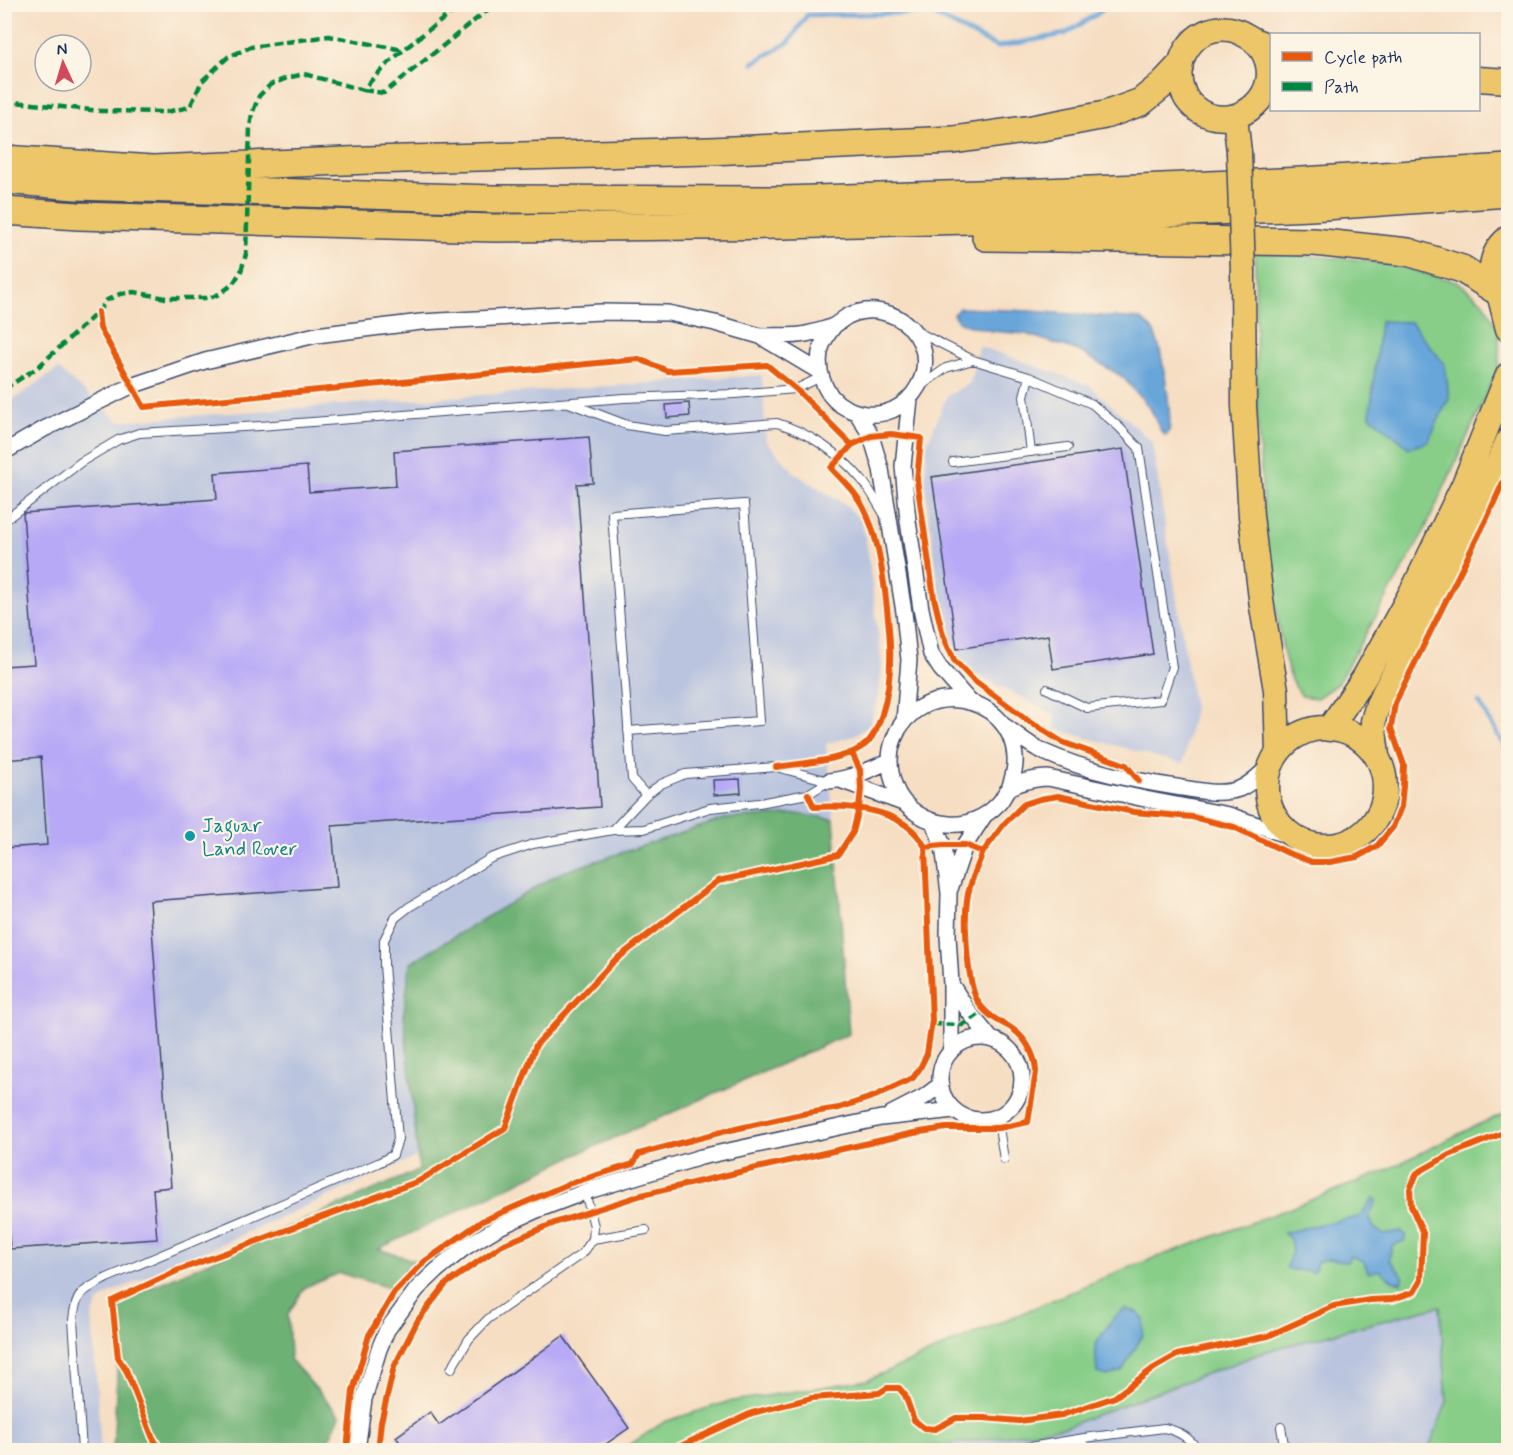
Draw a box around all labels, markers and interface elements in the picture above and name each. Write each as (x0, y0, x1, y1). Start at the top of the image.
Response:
north arrow (33, 33, 93, 93)
legend (1270, 33, 1480, 111)
text: N (56, 39, 68, 60)
text: Cycle path (1324, 46, 1402, 70)
text: Path (1324, 76, 1359, 100)
place label: Jaguar Land Rover (202, 813, 297, 863)
marker: Jaguar Land Rover (183, 829, 197, 843)

